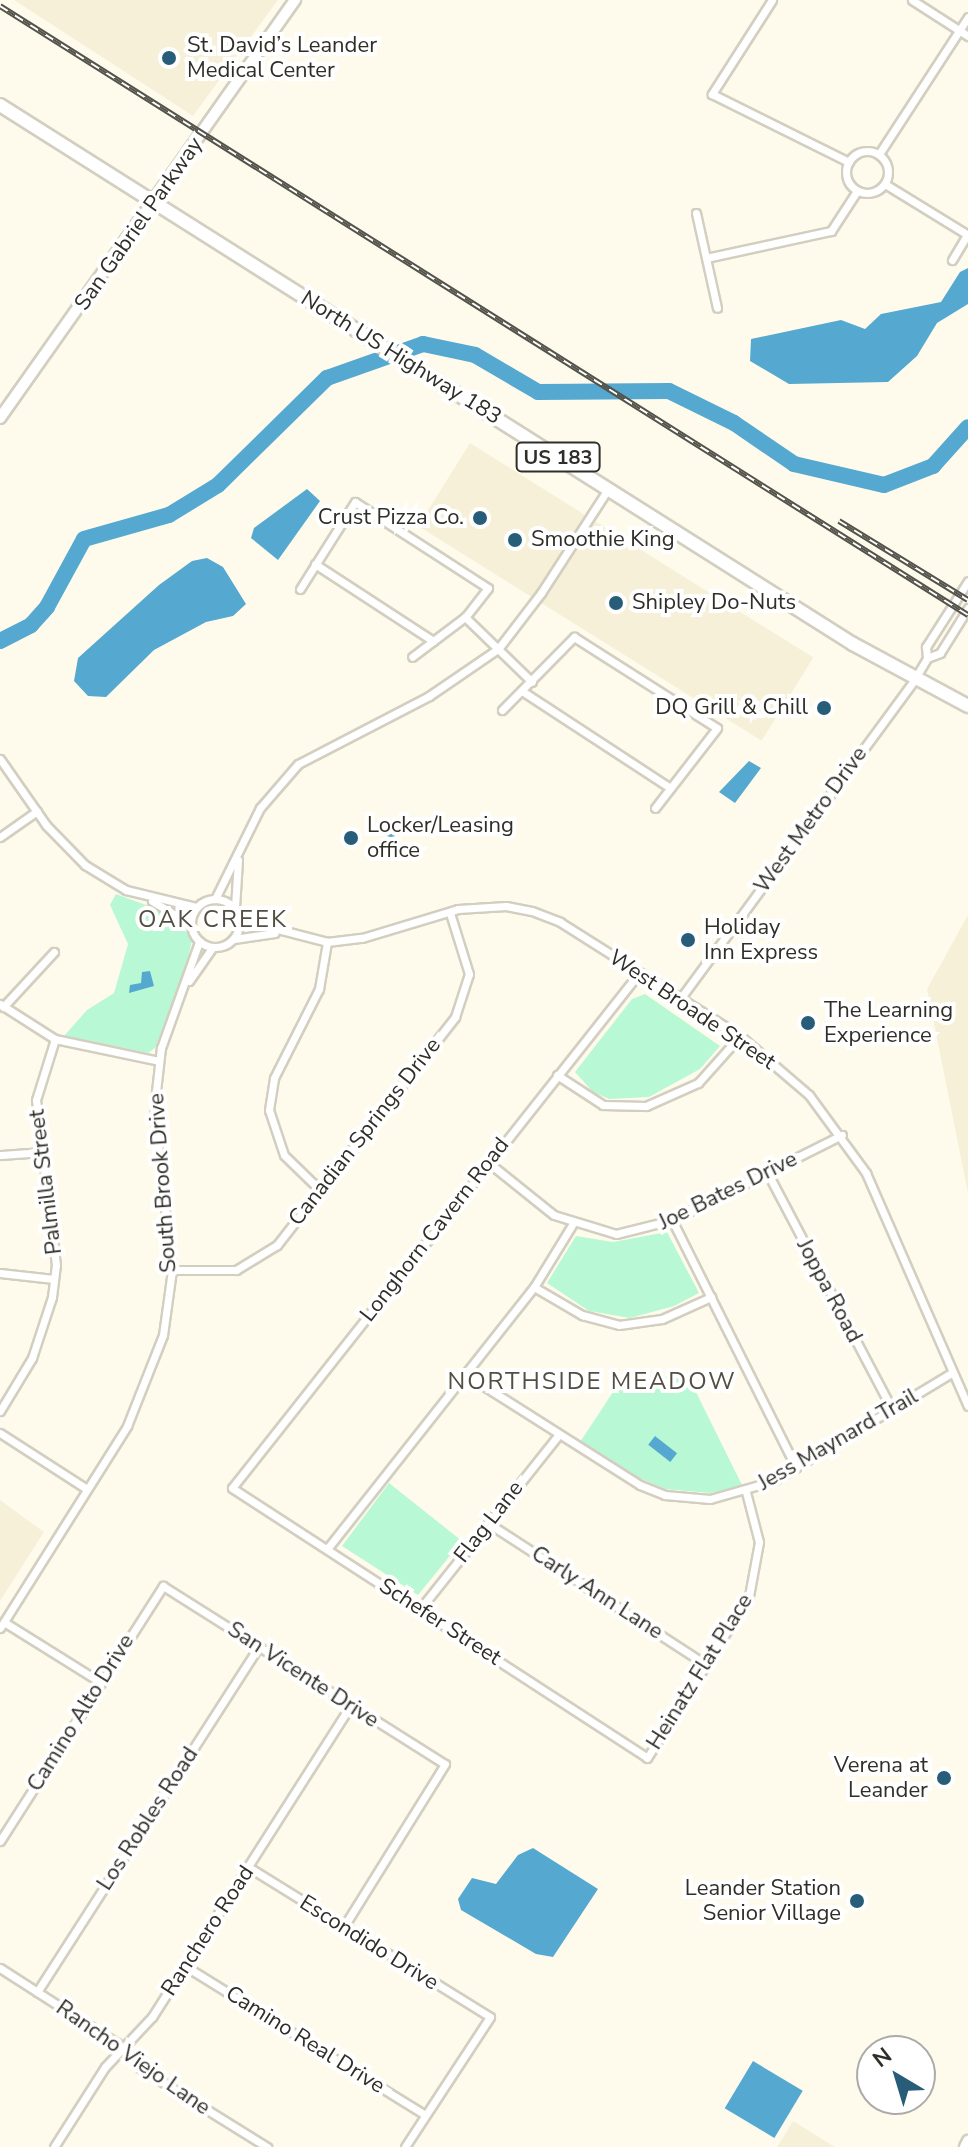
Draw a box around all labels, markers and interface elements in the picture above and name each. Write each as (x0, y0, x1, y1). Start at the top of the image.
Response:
place label: St. David’s Leander Medical Center (187, 32, 377, 84)
marker: St. David’s Leander Medical Center (158, 47, 180, 69)
street label: San Gabriel Parkway (69, 132, 209, 316)
street label: North US Highway 183 (296, 285, 506, 431)
road number: US 183 (514, 441, 602, 473)
place label: Crust Pizza Co. (318, 505, 464, 531)
marker: Crust Pizza Co. (471, 509, 489, 527)
place label: Smoothie King (531, 527, 675, 553)
marker: Smoothie King (506, 531, 524, 549)
place label: Shipley Do-Nuts (632, 590, 796, 616)
marker: Shipley Do-Nuts (607, 594, 625, 612)
place label: DQ Grill & Chill (655, 695, 808, 721)
marker: DQ Grill & Chill (815, 699, 833, 717)
street label: West Metro Drive (749, 742, 873, 898)
place label: Locker/Leasing office (367, 812, 514, 864)
marker: Locker/Leasing office (342, 829, 360, 847)
district label: OAK CREEK (138, 906, 288, 934)
place label: Holiday Inn Express (704, 914, 818, 966)
marker: Holiday Inn Express (679, 931, 697, 949)
street label: West Broade Street (604, 944, 780, 1076)
place label: The Learning Experience (824, 997, 953, 1048)
marker: The Learning Experience (799, 1014, 817, 1032)
street label: Canadian Springs Drive (283, 1033, 447, 1231)
street label: South Brook Drive (144, 1092, 182, 1274)
street label: Palmilla Street (24, 1108, 68, 1256)
street label: Longhorn Cavern Road (355, 1133, 515, 1327)
street label: Joe Bates Drive (654, 1146, 802, 1236)
street label: Joppa Road (791, 1235, 867, 1347)
district label: NORTHSIDE MEADOW (447, 1368, 737, 1396)
street label: Jess Maynard Trail (753, 1383, 923, 1497)
street label: Flag Lane (449, 1476, 529, 1568)
street label: Carly Ann Lane (526, 1541, 668, 1645)
street label: Schefer Street (374, 1573, 506, 1671)
street label: Heinatz Flat Place (641, 1589, 759, 1755)
street label: San Vicente Drive (222, 1616, 384, 1734)
street label: Camino Alto Drive (22, 1629, 140, 1797)
street label: Los Robles Road (92, 1742, 204, 1896)
place label: Verena at Leander (834, 1752, 928, 1804)
marker: Verena at Leander (935, 1769, 953, 1787)
street label: Ranchero Road (156, 1861, 260, 2001)
place label: Leander Station Senior Village (685, 1875, 841, 1926)
street label: Escondido Drive (295, 1890, 443, 1996)
marker: Leander Station Senior Village (848, 1892, 866, 1910)
street label: Camino Real Drive (221, 1980, 389, 2100)
street label: Rancho Viejo Lane (51, 1995, 215, 2121)
north arrow (856, 2035, 936, 2115)
text: N (867, 2041, 898, 2075)

